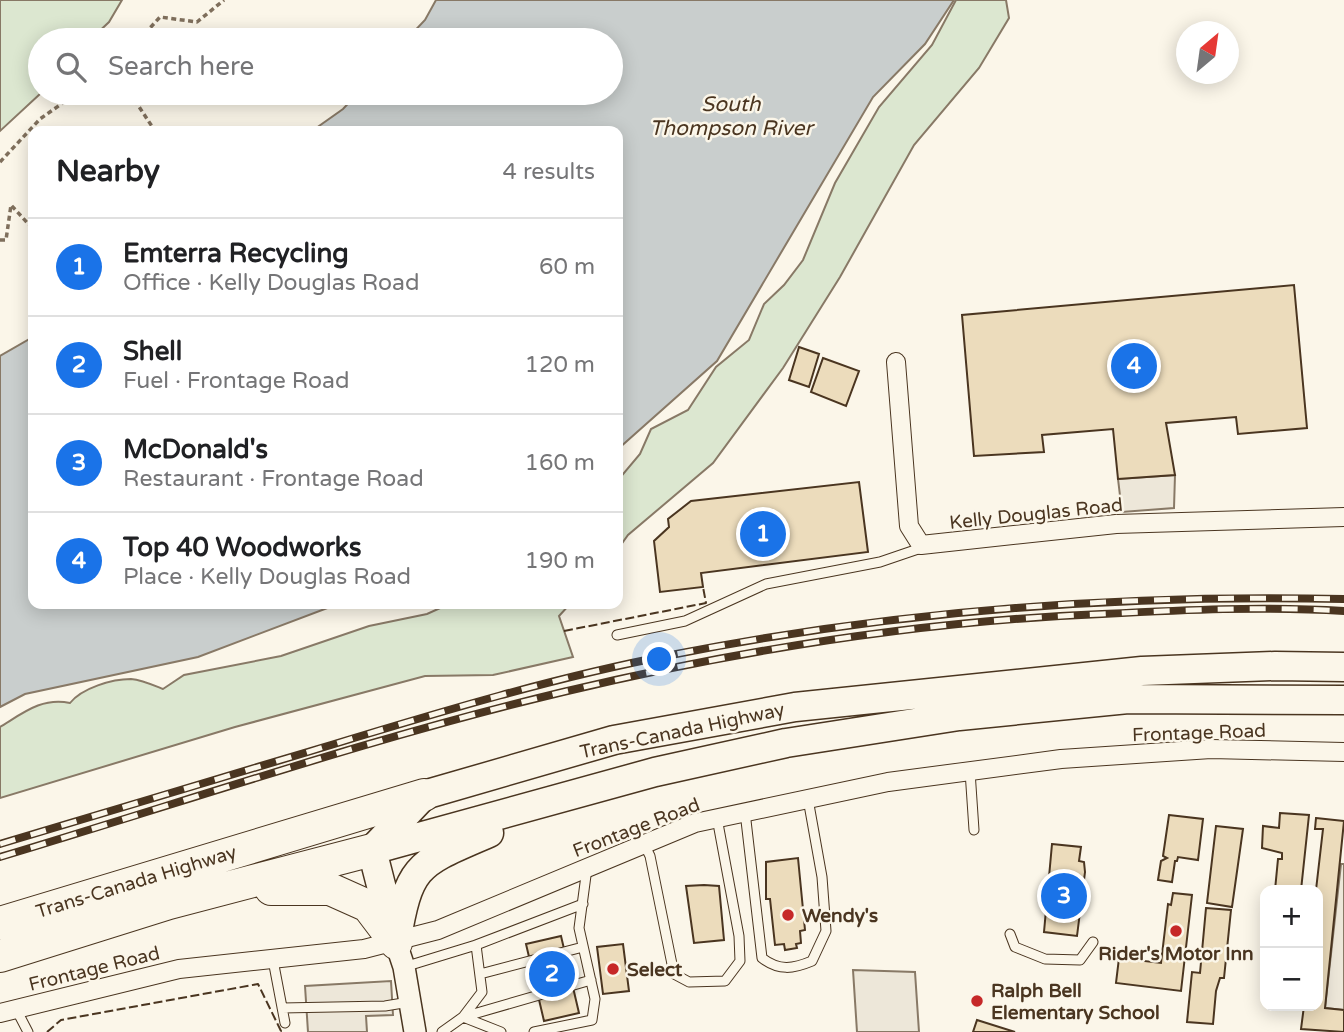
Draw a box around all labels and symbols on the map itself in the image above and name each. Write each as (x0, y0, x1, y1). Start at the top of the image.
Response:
north arrow (1176, 21, 1239, 84)
water label: South Thompson River (650, 92, 815, 141)
pin: 4 (1111, 340, 1157, 392)
street label: Kelly Douglas Road (948, 494, 1124, 534)
pin: 1 (740, 508, 786, 560)
your location (642, 642, 676, 676)
street label: Trans-Canada Highway (578, 699, 786, 763)
street label: Frontage Road (1132, 720, 1267, 746)
street label: Frontage Road (570, 794, 703, 862)
street label: Trans-Canada Highway (33, 841, 239, 923)
pin: 3 (1041, 870, 1087, 922)
place label: Wendy's (802, 905, 878, 928)
marker: Wendy's (780, 907, 796, 923)
marker: Rider's Motor Inn (1168, 923, 1184, 939)
street label: Frontage Road (26, 942, 162, 996)
place label: Rider's Motor Inn (1098, 943, 1254, 965)
pin: 2 (529, 948, 575, 1000)
place label: Select (627, 959, 683, 981)
marker: Select (605, 961, 621, 977)
place label: Ralph Bell Elementary School (991, 980, 1160, 1025)
marker: Ralph Bell Elementary School (969, 993, 985, 1009)

